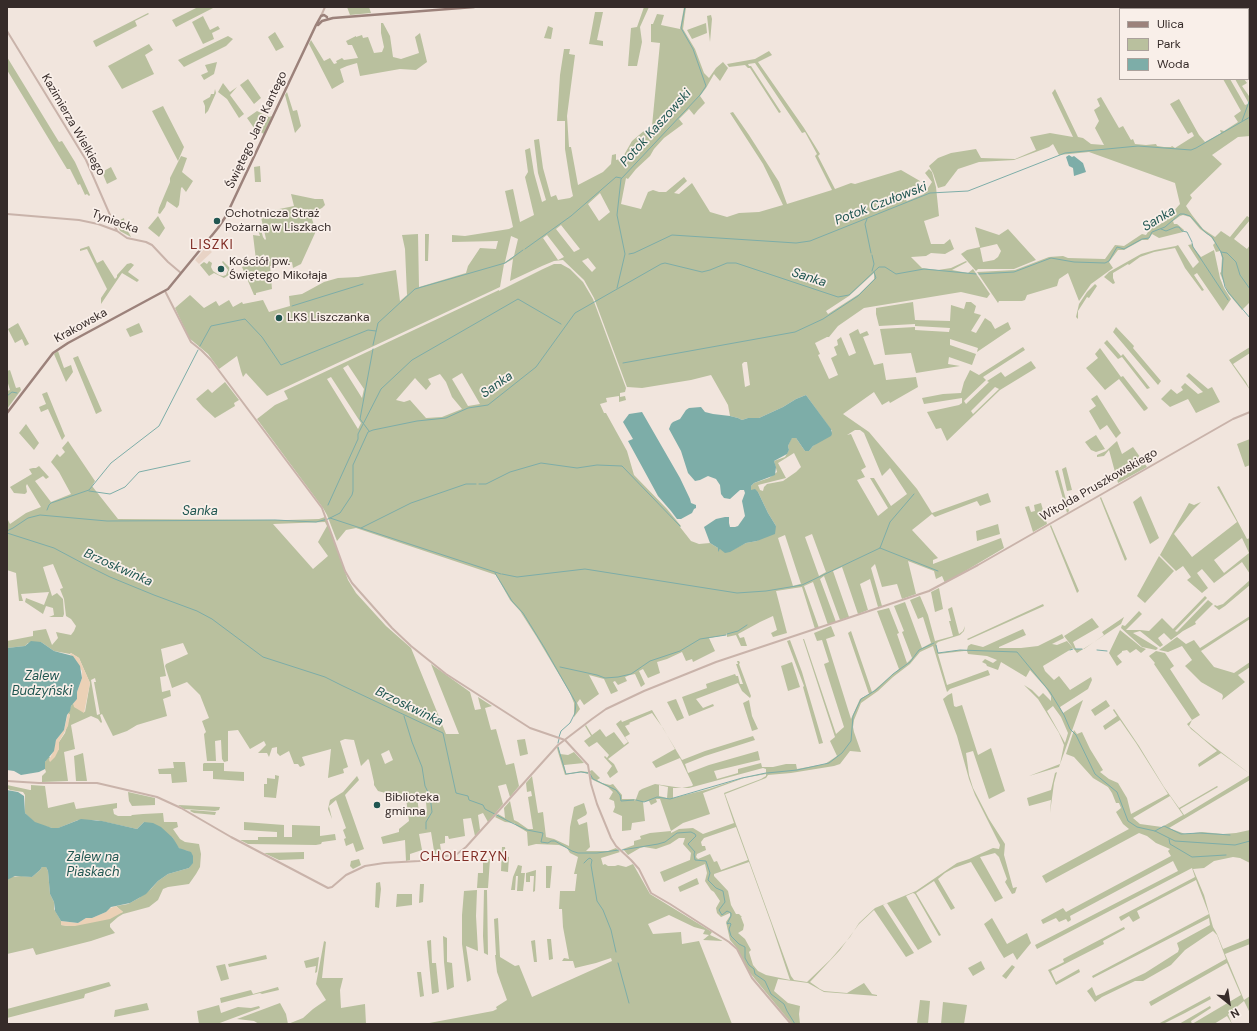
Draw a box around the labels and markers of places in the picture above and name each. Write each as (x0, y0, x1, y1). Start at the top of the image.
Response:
place label: Ochotnicza Straż Pożarna w Liszkach (225, 207, 331, 235)
marker: Ochotnicza Straż Pożarna w Liszkach (212, 216, 222, 226)
place label: Kościół pw. Świętego Mikołaja (229, 255, 327, 283)
marker: Kościół pw. Świętego Mikołaja (216, 264, 226, 274)
place label: LKS Liszczanka (287, 311, 370, 325)
marker: LKS Liszczanka (274, 313, 284, 323)
place label: Biblioteka gminna (385, 791, 439, 819)
marker: Biblioteka gminna (372, 800, 382, 810)

